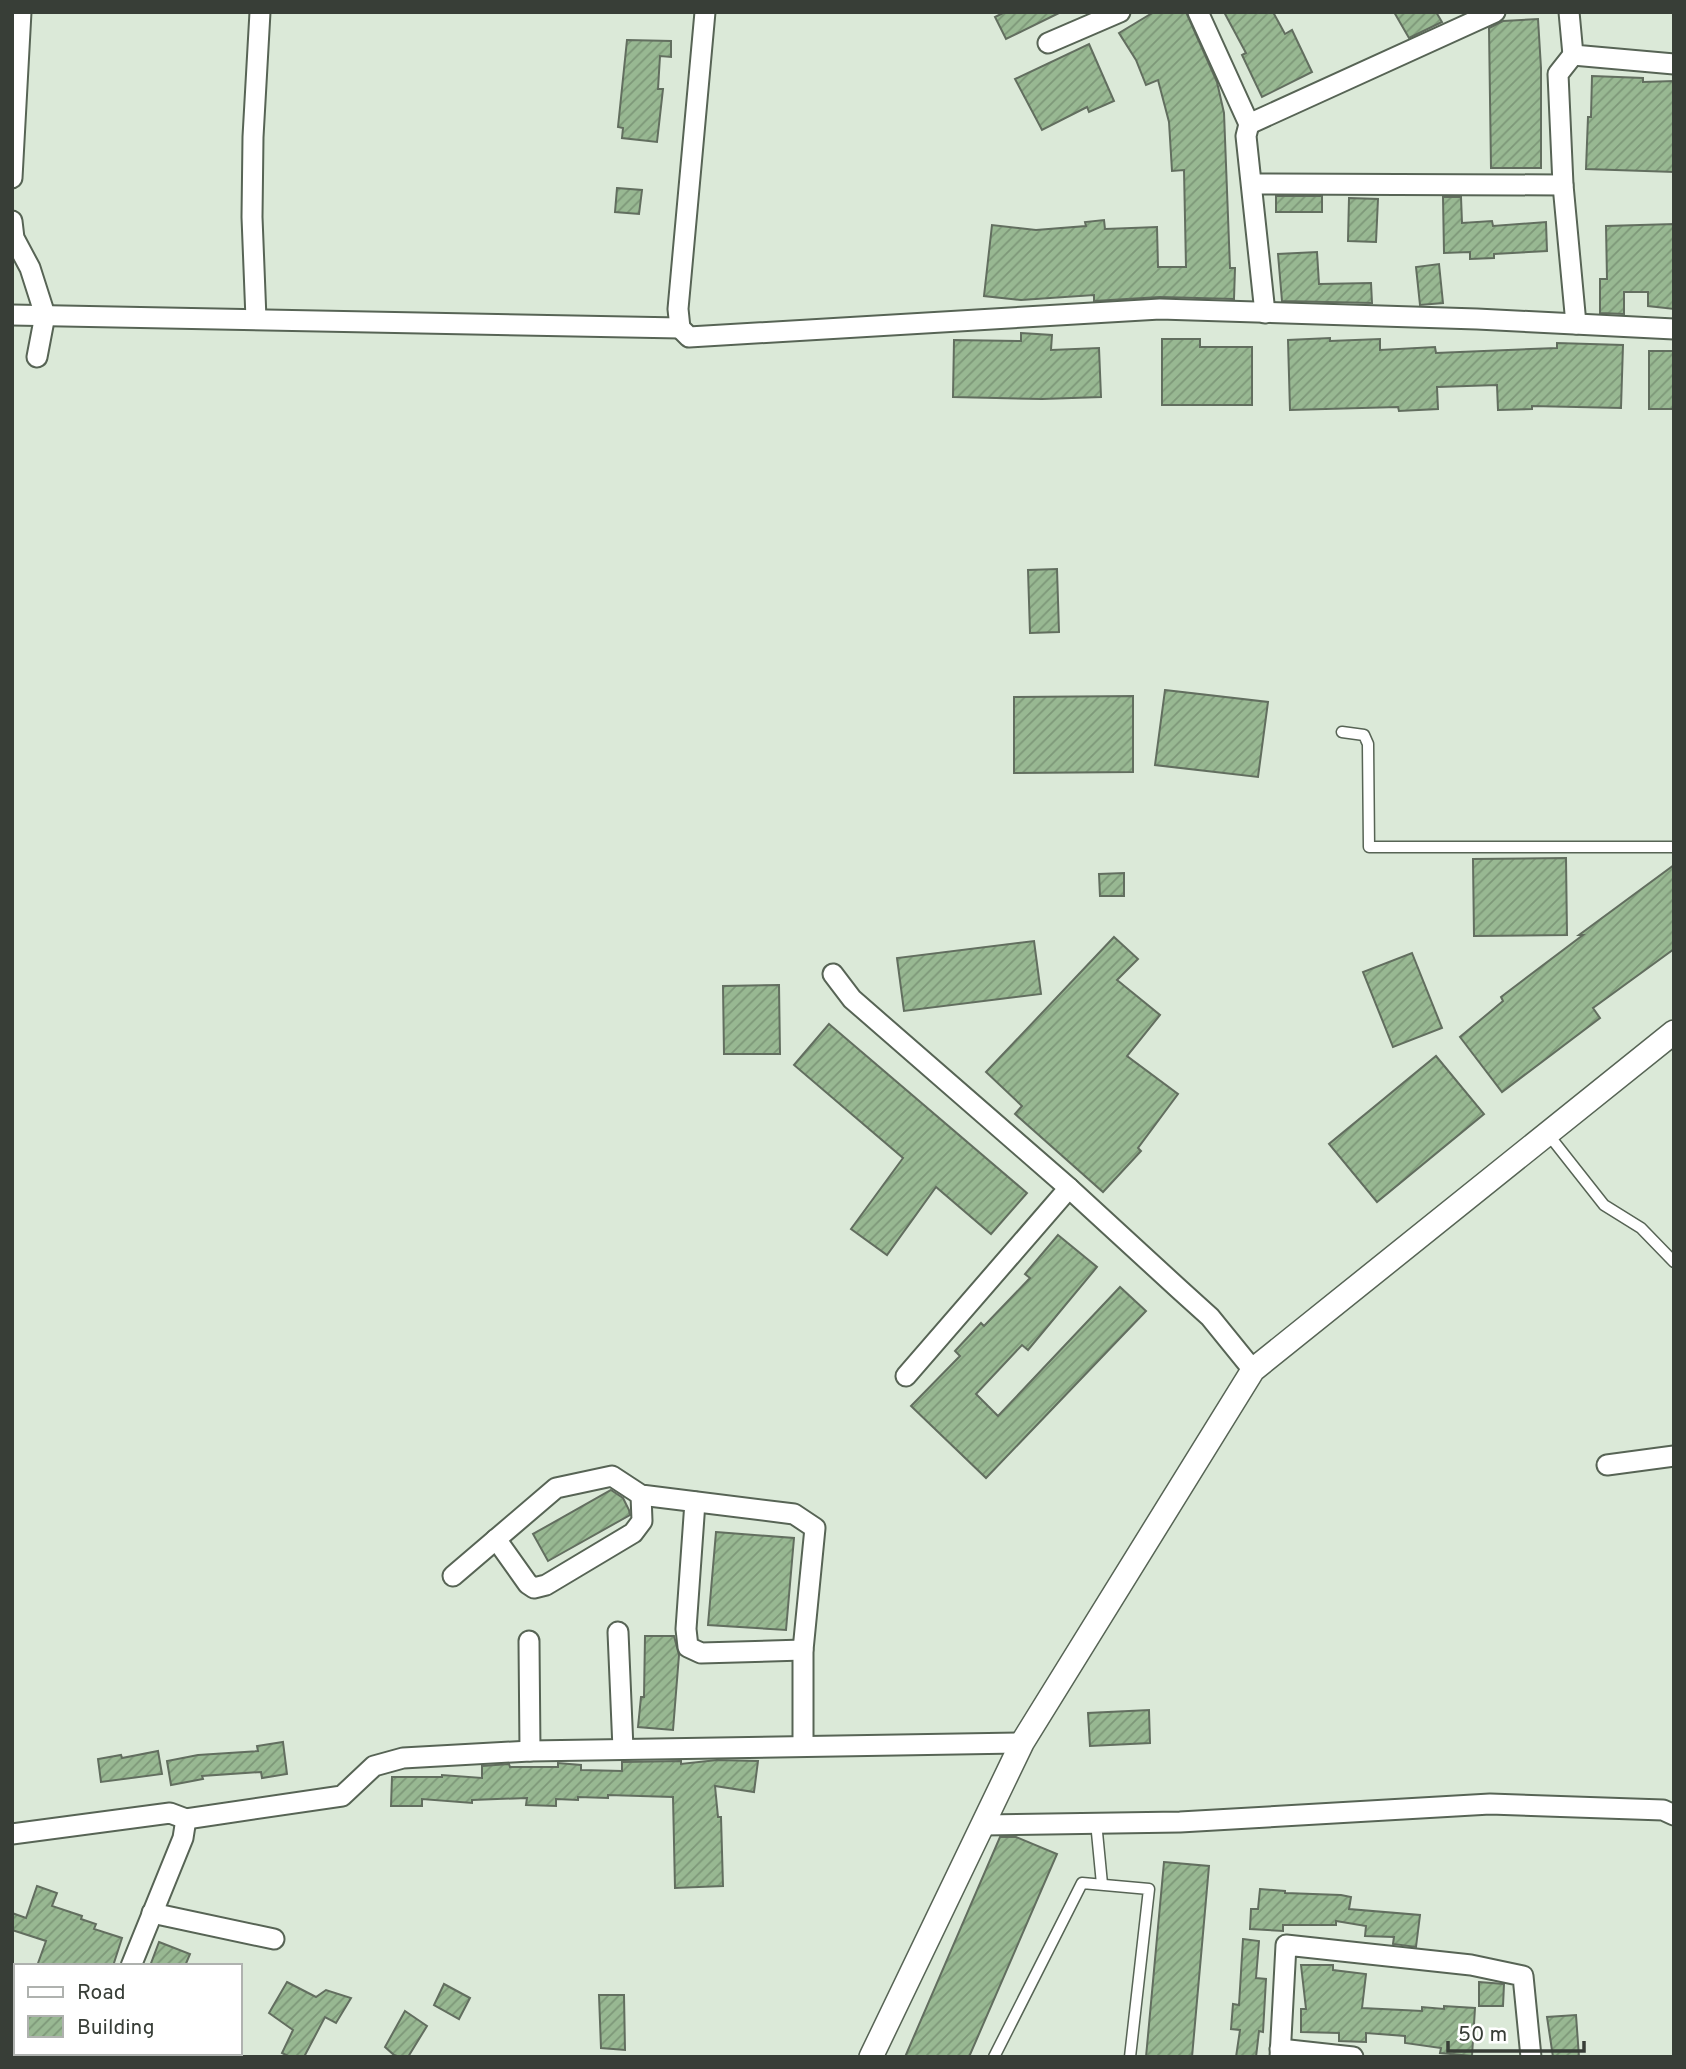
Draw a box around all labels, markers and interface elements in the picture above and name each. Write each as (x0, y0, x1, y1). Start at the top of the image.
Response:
legend (14, 1964, 242, 2055)
text: Road (77, 1980, 126, 2007)
scale bar (1448, 2010, 1584, 2054)
text: Building (77, 2015, 155, 2042)
text: 50 m (1458, 2022, 1507, 2049)

